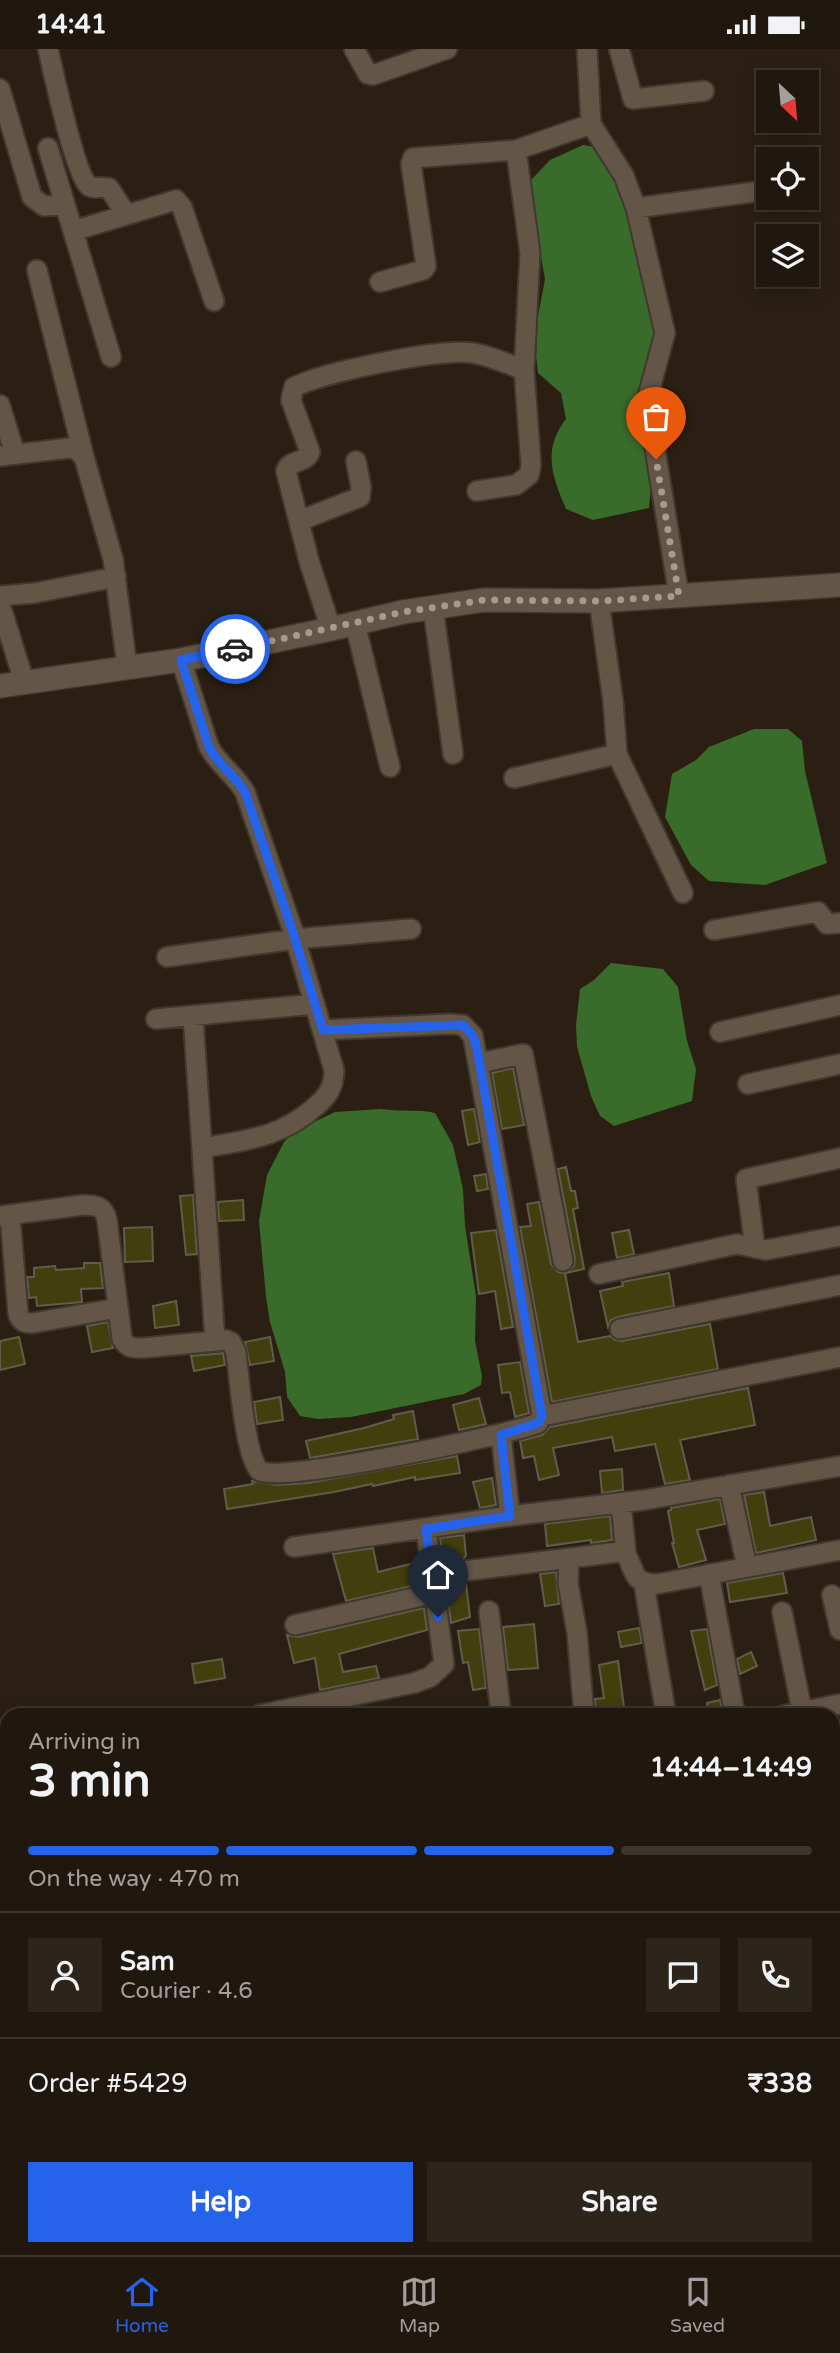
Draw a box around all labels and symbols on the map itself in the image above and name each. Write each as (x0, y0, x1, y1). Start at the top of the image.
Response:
north arrow (756, 70, 819, 133)
pin (626, 387, 686, 459)
courier (200, 614, 270, 684)
pin (408, 1545, 468, 1617)

